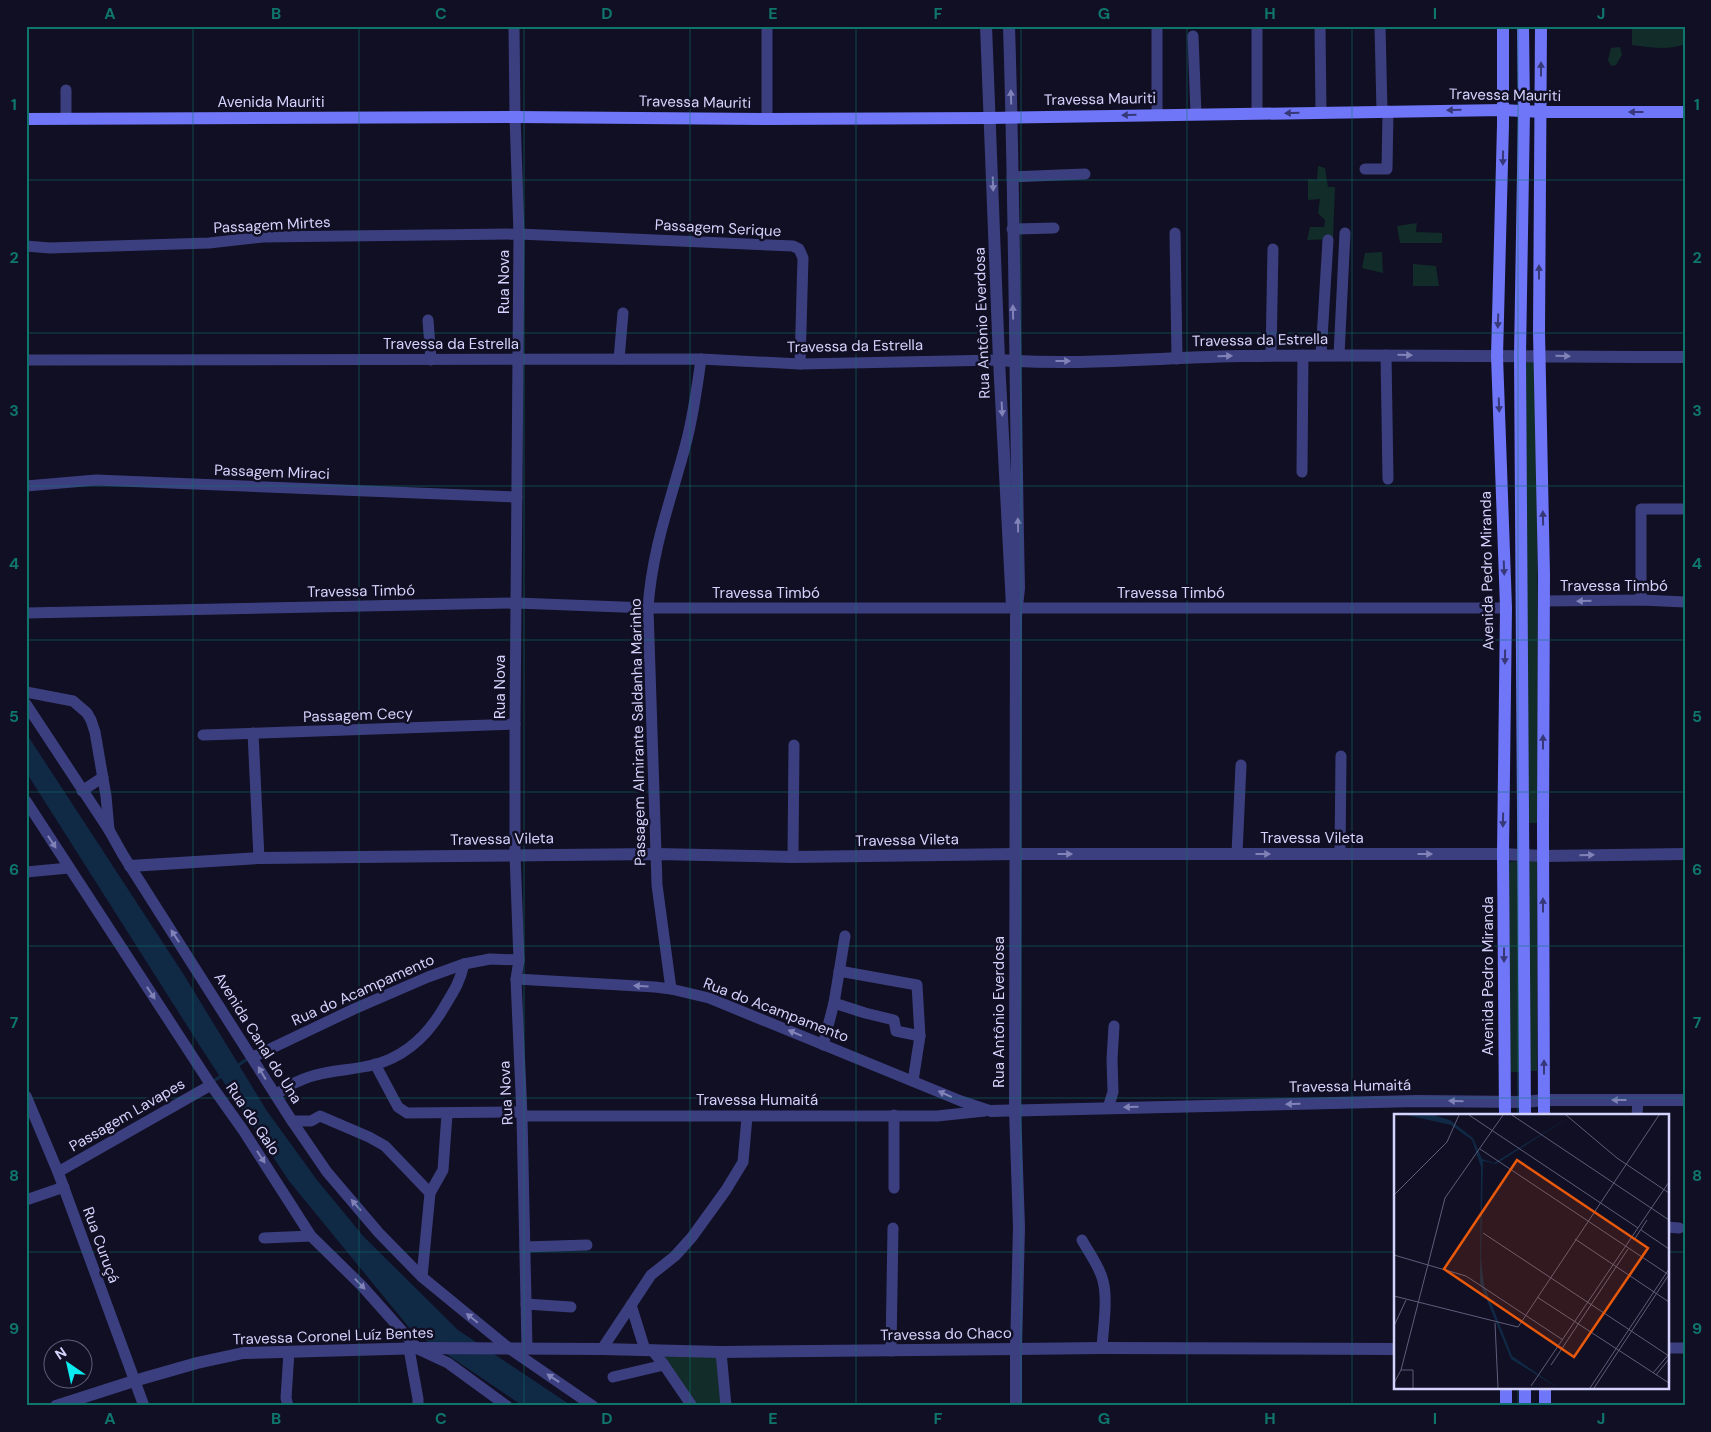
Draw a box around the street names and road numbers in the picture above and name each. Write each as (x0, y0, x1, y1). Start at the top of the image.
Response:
street label: Travessa Mauriti (1449, 84, 1561, 106)
street label: Travessa Mauriti (1044, 88, 1156, 110)
street label: Travessa Mauriti (639, 91, 751, 113)
street label: Avenida Mauriti (217, 92, 325, 112)
street label: Passagem Mirtes (213, 212, 331, 238)
street label: Passagem Serique (654, 215, 782, 241)
street label: Rua Antônio Everdosa (969, 247, 995, 399)
street label: Rua Nova (494, 250, 514, 314)
street label: Travessa da Estrella (1192, 329, 1328, 351)
street label: Travessa da Estrella (383, 334, 519, 354)
street label: Travessa da Estrella (787, 335, 923, 357)
street label: Passagem Miraci (214, 460, 330, 484)
street label: Avenida Pedro Miranda (1476, 491, 1498, 651)
street label: Travessa Timbó (1560, 576, 1668, 596)
street label: Travessa Timbó (307, 580, 415, 602)
street label: Travessa Timbó (712, 583, 820, 603)
street label: Travessa Timbó (1117, 583, 1225, 603)
street label: Passagem Almirante Saldanha Marinho (626, 598, 650, 866)
street label: Rua Nova (490, 655, 510, 719)
street label: Passagem Cecy (303, 703, 414, 727)
street label: Travessa Vileta (450, 828, 554, 850)
street label: Travessa Vileta (1260, 828, 1364, 848)
street label: Travessa Vileta (855, 829, 959, 851)
street label: Avenida Pedro Miranda (1478, 896, 1498, 1056)
street label: Rua Antônio Everdosa (989, 936, 1009, 1088)
street label: Rua do Acampamento (288, 949, 438, 1030)
street label: Avenida Canal do Una (210, 969, 306, 1107)
street label: Rua do Acampamento (700, 973, 852, 1047)
street label: Rua Nova (494, 1060, 518, 1126)
street label: Passagem Lavapes (65, 1074, 189, 1156)
street label: Travessa Humaitá (1289, 1075, 1411, 1097)
street label: Rua do Galo (221, 1079, 285, 1159)
street label: Travessa Humaitá (696, 1090, 818, 1110)
street label: Rua Curuçá (78, 1204, 124, 1286)
street label: Travessa Coronel Luíz Bentes (232, 1322, 434, 1350)
street label: Travessa do Chaco (880, 1323, 1012, 1345)

